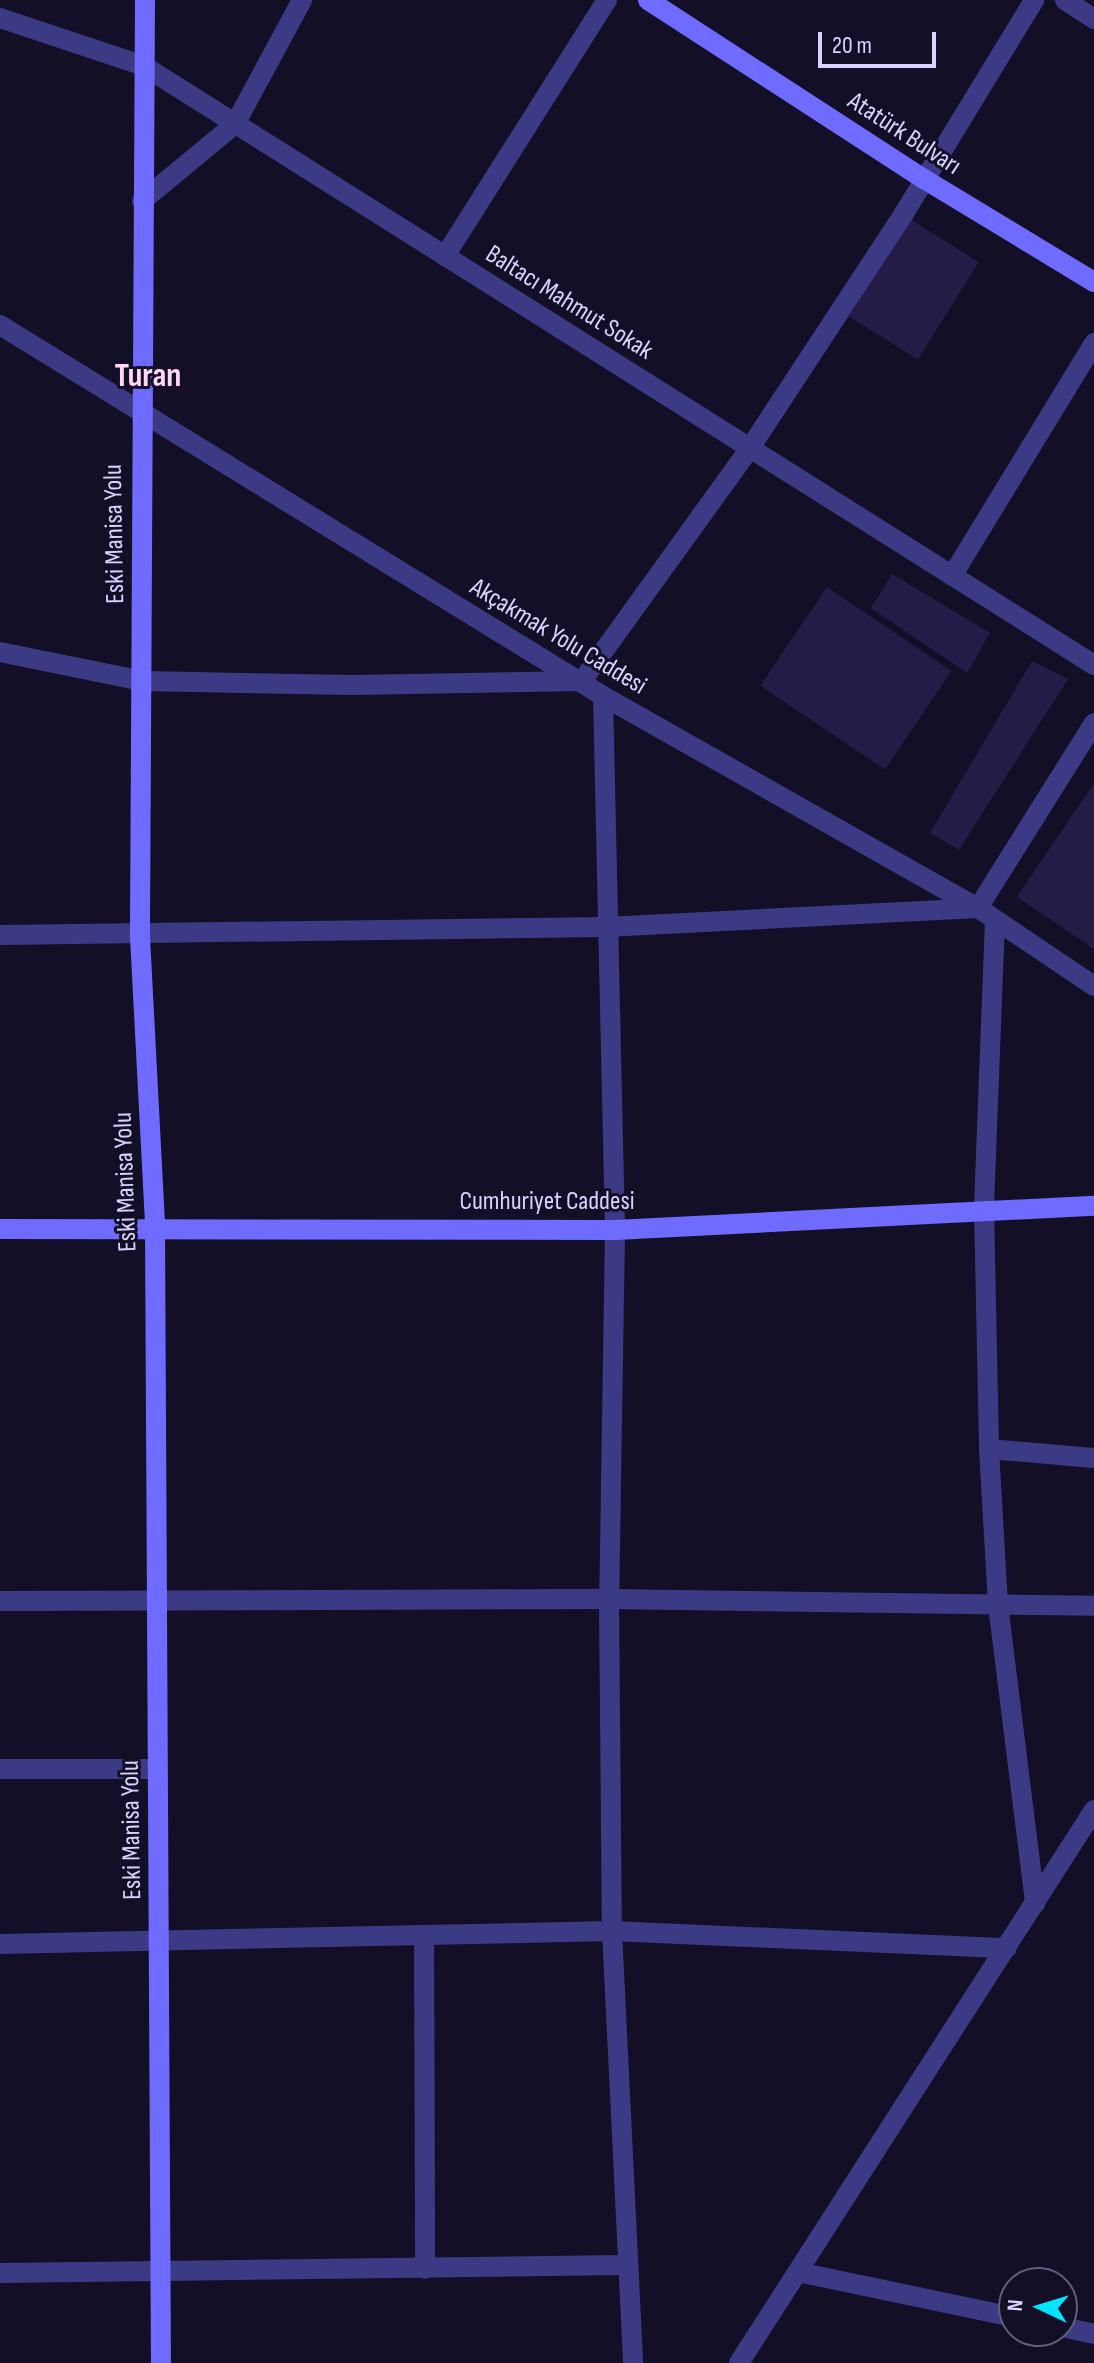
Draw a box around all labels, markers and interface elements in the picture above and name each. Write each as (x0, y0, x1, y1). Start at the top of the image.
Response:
scale bar (822, 16, 940, 66)
text: 20 m (832, 31, 872, 60)
street label: Atatürk Bulvarı (842, 86, 966, 182)
street label: Baltacı Mahmut Sokak (480, 239, 658, 367)
district label: Turan (115, 356, 181, 396)
street label: Eski Manisa Yolu (98, 464, 132, 604)
street label: Akçakmak Yolu Caddesi (464, 572, 652, 702)
street label: Eski Manisa Yolu (108, 1112, 144, 1252)
street label: Cumhuriyet Caddesi (459, 1186, 635, 1218)
street label: Eski Manisa Yolu (115, 1760, 149, 1900)
north arrow (998, 2267, 1078, 2347)
text: N (1002, 2299, 1029, 2312)

